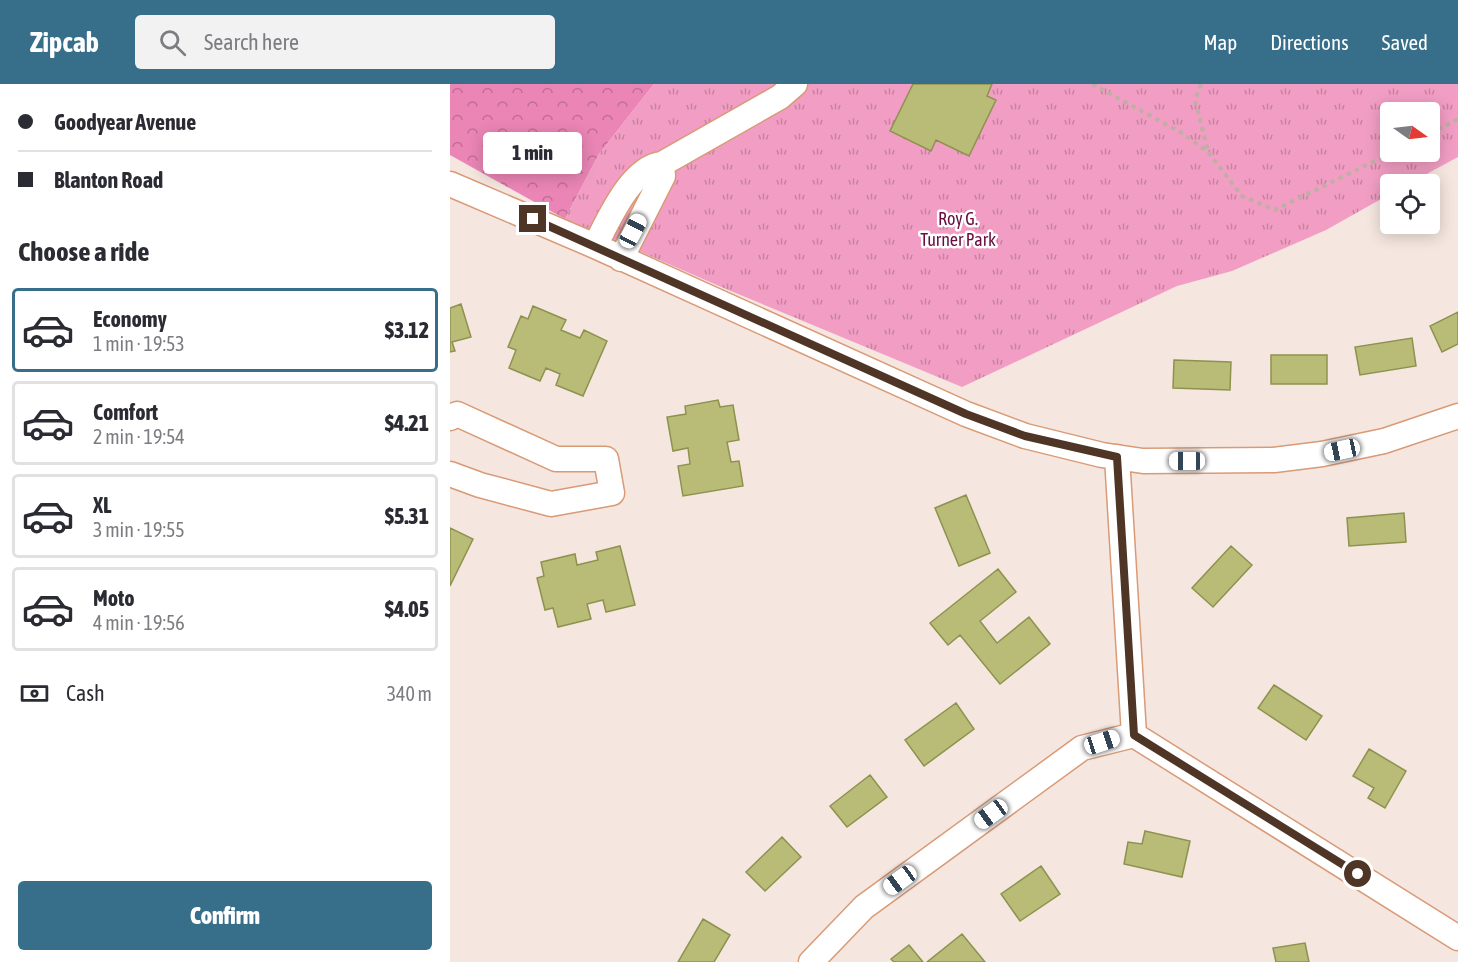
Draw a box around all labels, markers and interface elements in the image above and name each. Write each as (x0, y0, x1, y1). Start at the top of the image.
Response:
search box (135, 15, 555, 69)
text: Zipcab (30, 26, 99, 58)
icon: search (156, 26, 189, 59)
text: Search here (204, 29, 299, 55)
text: Map (1203, 30, 1237, 54)
text: Directions (1270, 30, 1349, 54)
text: Saved (1382, 30, 1428, 54)
north arrow (1380, 102, 1440, 162)
map controls (1380, 102, 1440, 234)
text: Goodyear Avenue (54, 109, 196, 135)
callout: 1 min (484, 132, 582, 174)
text: 1 min (512, 141, 553, 164)
text: Blanton Road (54, 167, 163, 193)
button: locate (1380, 174, 1440, 234)
route end (519, 205, 546, 232)
park label: Roy G. Turner Park (920, 208, 996, 250)
car (617, 211, 649, 251)
text: Choose a ride (18, 236, 150, 267)
icon: car (21, 303, 75, 357)
text: Economy (93, 306, 167, 332)
text: $3.12 (385, 317, 429, 343)
text: 1 min · 19:53 (93, 332, 185, 355)
icon: car (21, 396, 75, 450)
text: Comfort (93, 399, 158, 425)
text: $4.21 (385, 410, 429, 436)
text: 2 min · 19:54 (93, 425, 185, 448)
car (1323, 437, 1361, 463)
car (1169, 452, 1205, 470)
icon: car (21, 489, 75, 543)
text: XL (93, 492, 111, 518)
text: $5.31 (385, 503, 429, 529)
text: 3 min · 19:55 (93, 518, 185, 541)
icon: car (21, 582, 75, 636)
text: Moto (93, 585, 135, 611)
text: $4.05 (385, 596, 429, 622)
text: 4 min · 19:56 (93, 611, 185, 634)
icon: cash (18, 677, 51, 710)
text: Cash (66, 680, 105, 706)
text: 340 m (387, 682, 432, 705)
car (1082, 728, 1122, 756)
car (971, 796, 1011, 832)
route start (1344, 860, 1371, 887)
car (880, 862, 920, 898)
button: Confirm (18, 881, 432, 950)

